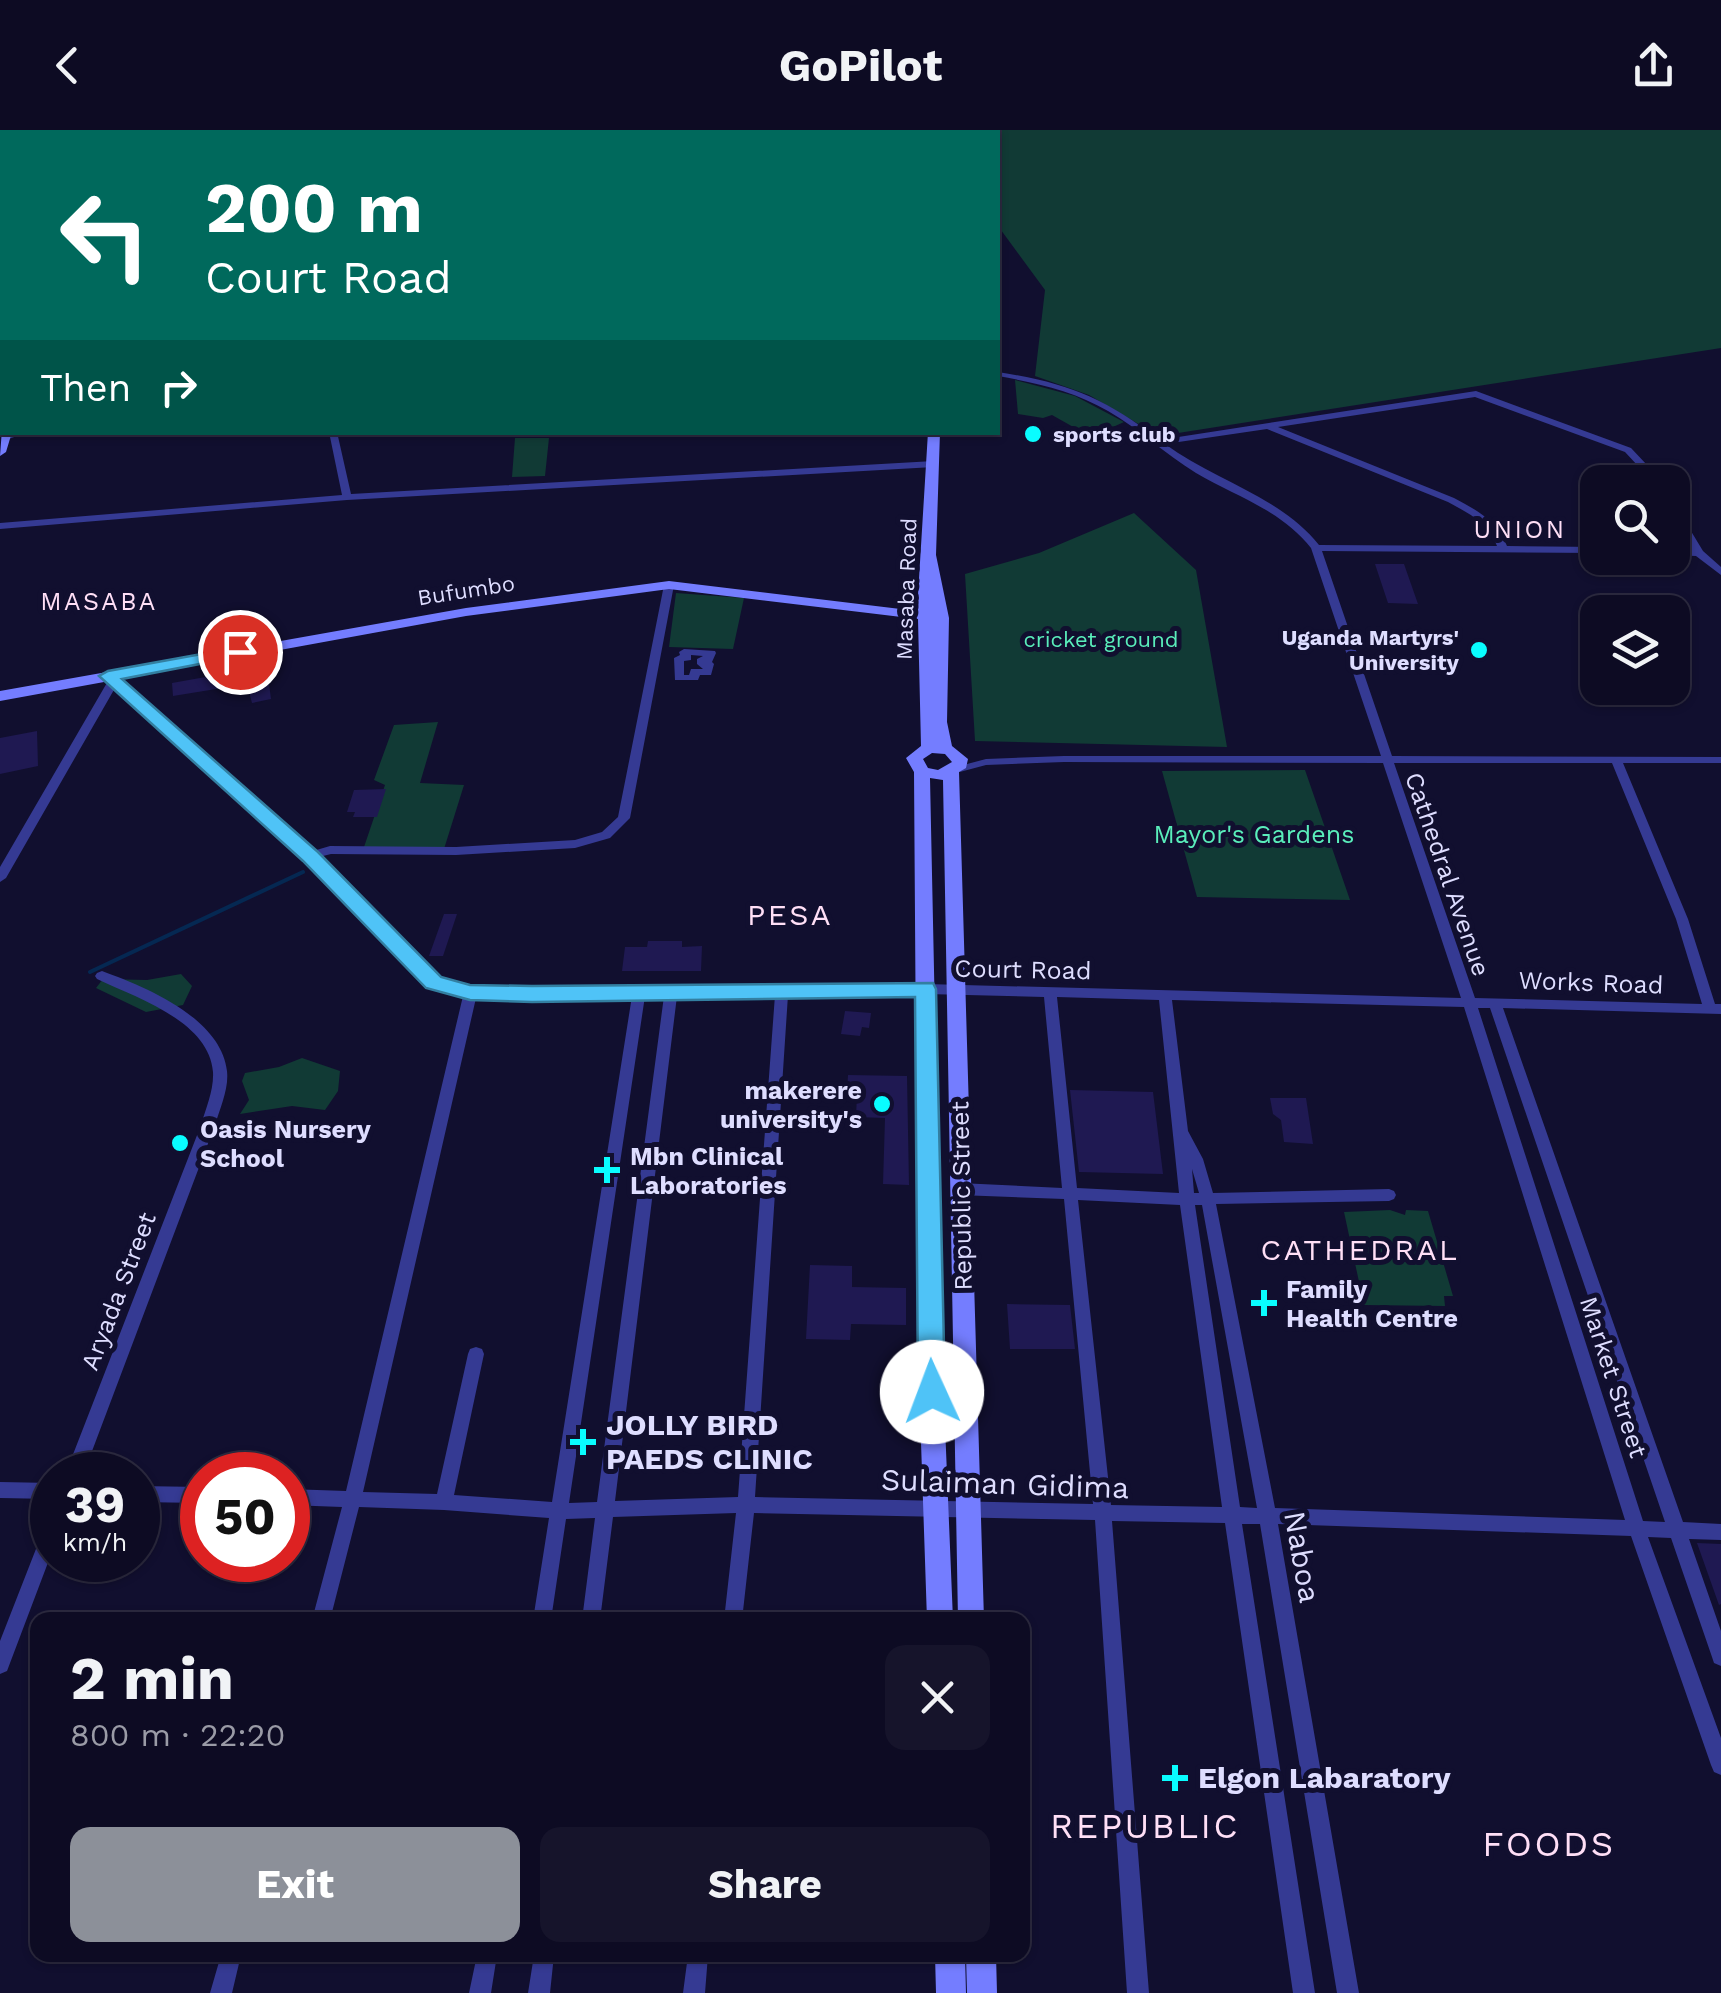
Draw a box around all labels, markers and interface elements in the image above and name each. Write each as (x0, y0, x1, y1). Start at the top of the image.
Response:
icon: back (40, 38, 95, 93)
icon: share (1626, 38, 1681, 93)
text: GoPilot (779, 39, 942, 92)
text: 200 m (205, 167, 423, 249)
icon: left (40, 170, 170, 300)
text: Court Road (205, 251, 452, 304)
icon: right (151, 360, 206, 415)
text: Then (40, 366, 131, 410)
place label: sports club (1053, 422, 1176, 447)
marker: sports club (1022, 423, 1044, 445)
map controls (1580, 465, 1690, 705)
button: search (1580, 465, 1690, 575)
district label: UNION (1473, 515, 1567, 544)
street label: Masaba Road (892, 518, 921, 660)
street label: Bufumbo (416, 570, 516, 611)
district label: MASABA (40, 587, 158, 616)
button: layers (1580, 595, 1690, 705)
pin (198, 610, 283, 695)
icon: arrive (213, 625, 268, 680)
place label: Uganda Martyrs' University (1282, 625, 1460, 675)
park label: cricket ground (1023, 627, 1179, 652)
marker: Uganda Martyrs' University (1468, 639, 1490, 661)
street label: Cathedral Avenue (1399, 768, 1496, 980)
park label: Mayor's Gardens (1154, 820, 1354, 849)
district label: PESA (747, 897, 833, 932)
street label: Court Road (954, 954, 1092, 985)
street label: Works Road (1518, 965, 1664, 1000)
place label: makerere university's (720, 1076, 862, 1134)
marker: makerere university's (871, 1093, 893, 1115)
street label: Republic Street (945, 1100, 978, 1291)
place label: Oasis Nursery School (200, 1115, 372, 1173)
marker: Oasis Nursery School (169, 1132, 191, 1154)
place label: Mbn Clinical Laboratories (630, 1142, 787, 1200)
marker: Mbn Clinical Laboratories (594, 1157, 620, 1183)
street label: Aryada Street (75, 1208, 162, 1374)
district label: CATHEDRAL (1261, 1232, 1459, 1267)
place label: Family Health Centre (1286, 1275, 1458, 1333)
marker: Family Health Centre (1251, 1290, 1277, 1316)
street label: Market Street (1574, 1293, 1653, 1462)
position arrow (880, 1340, 984, 1444)
place label: JOLLY BIRD PAEDS CLINIC (606, 1407, 813, 1476)
marker: JOLLY BIRD PAEDS CLINIC (570, 1429, 596, 1455)
speed limit sign: 50 (180, 1452, 310, 1582)
street label: Sulaiman Gidima (880, 1462, 1130, 1505)
text: 39 (65, 1475, 125, 1534)
street label: Naboa (1277, 1508, 1328, 1606)
text: km/h (63, 1528, 127, 1557)
text: 2 min (70, 1643, 234, 1714)
button: close (885, 1645, 990, 1750)
text: 800 m · 22:20 (70, 1716, 285, 1754)
place label: Elgon Labaratory (1198, 1760, 1451, 1795)
marker: Elgon Labaratory (1162, 1765, 1188, 1791)
district label: REPUBLIC (1050, 1805, 1240, 1847)
district label: FOODS (1482, 1823, 1616, 1865)
button: Exit (70, 1827, 520, 1942)
button: Share (540, 1827, 990, 1942)

